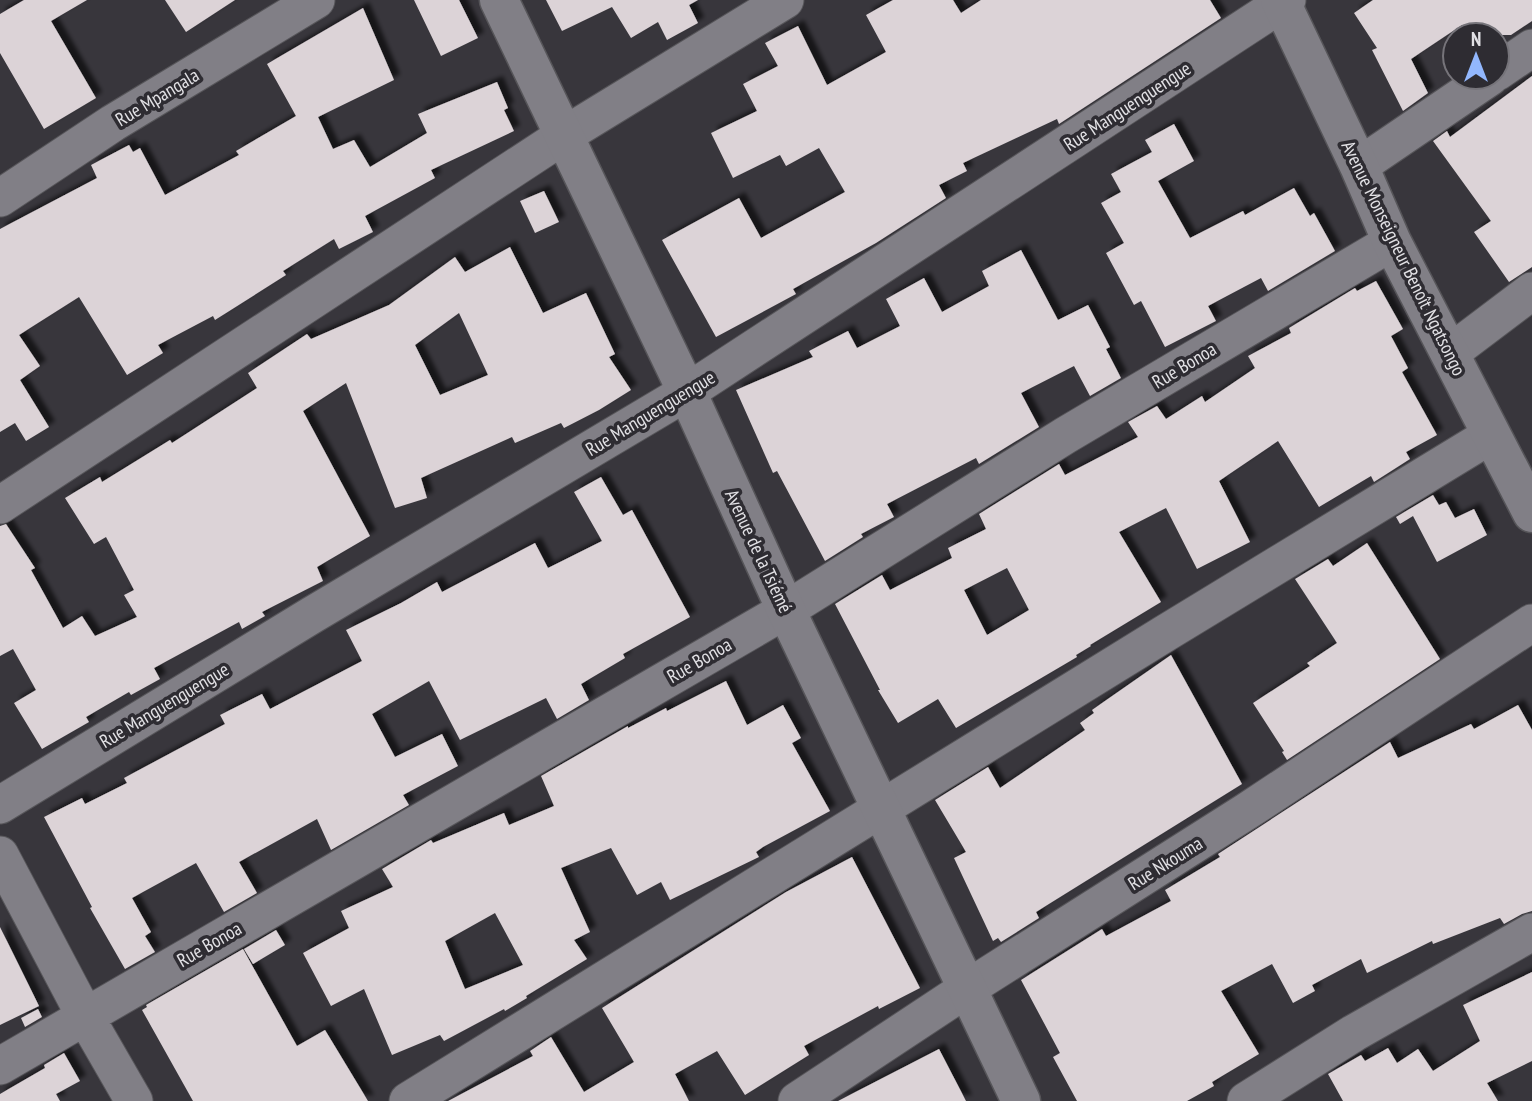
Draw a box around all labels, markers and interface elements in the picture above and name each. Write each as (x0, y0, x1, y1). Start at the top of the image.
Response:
north arrow (1441, 21, 1511, 91)
text: N (1471, 27, 1481, 51)
street label: Rue Manguenguengue (1059, 56, 1195, 156)
street label: Rue Mpangala (111, 63, 203, 131)
street label: Avenue Monseigneur Benoît Ngatsongo (1337, 137, 1471, 379)
street label: Rue Bonoa (1148, 337, 1220, 393)
street label: Rue Manguenguengue (581, 365, 719, 461)
street label: Avenue de la Tsiémé (720, 486, 798, 617)
street label: Rue Bonoa (662, 632, 736, 688)
street label: Rue Manguenguengue (95, 657, 233, 753)
street label: Rue Nkouma (1123, 831, 1207, 895)
street label: Rue Bonoa (172, 916, 246, 972)

